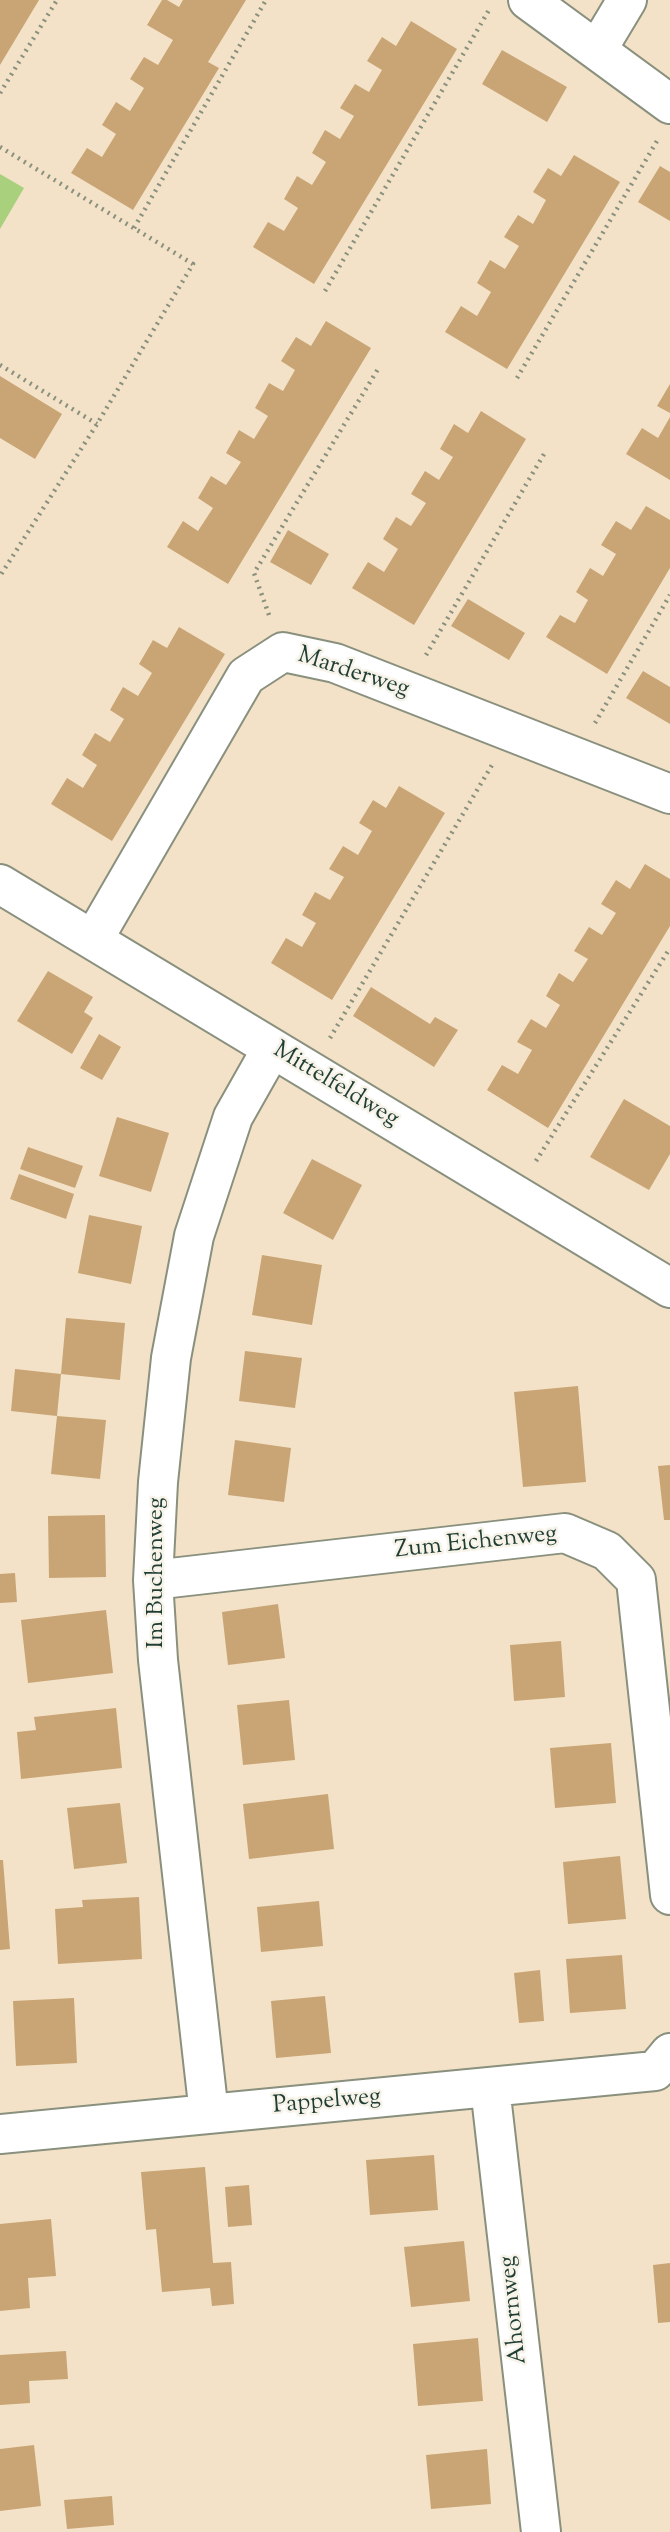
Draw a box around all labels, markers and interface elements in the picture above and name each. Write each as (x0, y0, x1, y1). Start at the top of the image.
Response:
street label: Marderweg (294, 642, 412, 706)
street label: Mittelfeldweg (267, 1037, 403, 1135)
street label: Im Buchenweg (144, 1497, 172, 1649)
street label: Zum Eichenweg (393, 1521, 559, 1567)
street label: Pappelweg (272, 2084, 382, 2122)
street label: Ahornweg (495, 2254, 535, 2366)

